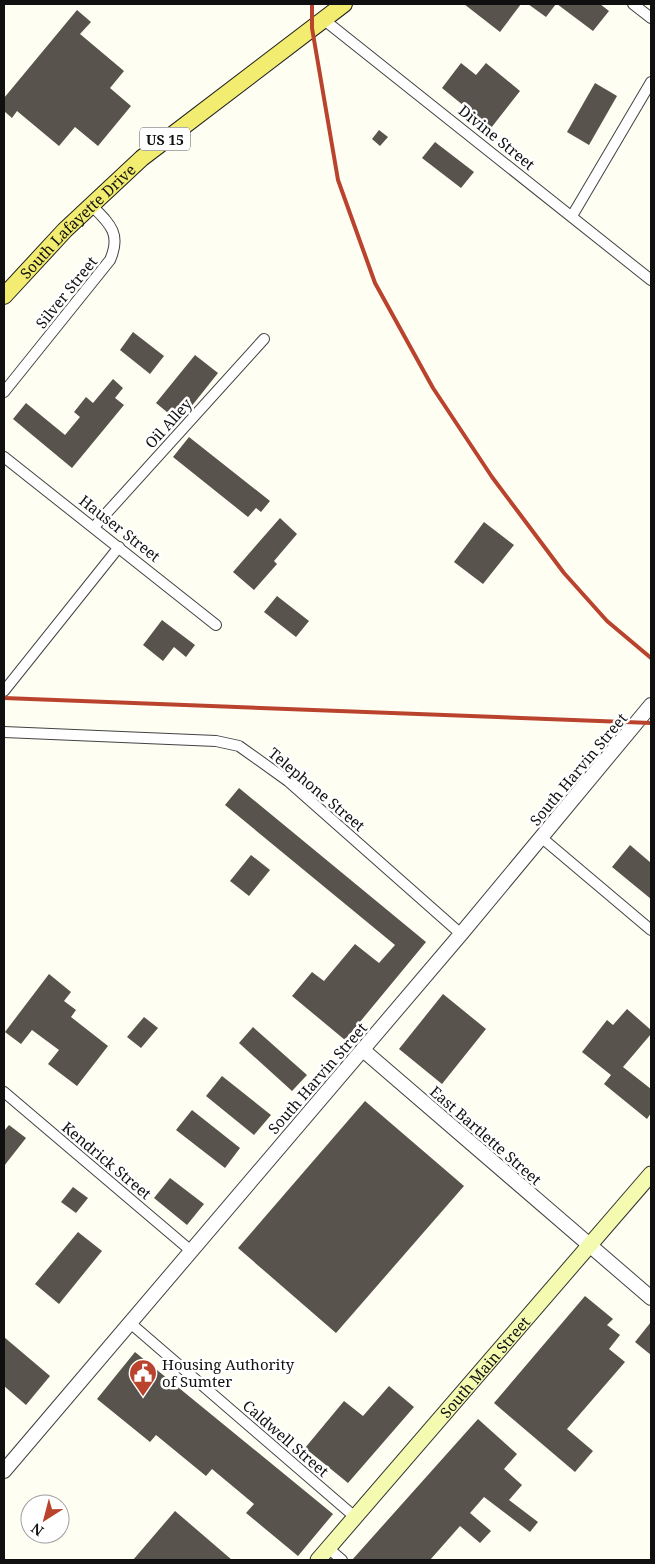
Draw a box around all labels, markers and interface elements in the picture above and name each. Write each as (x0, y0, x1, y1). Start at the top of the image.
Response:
street label: Divine Street (455, 100, 539, 174)
road number: US 15 (140, 128, 190, 150)
street label: South Lafayette Drive (15, 159, 140, 283)
street label: Silver Street (31, 252, 101, 332)
street label: Oil Alley (140, 393, 196, 452)
street label: Hauser Street (75, 490, 165, 566)
street label: South Harvin Street (525, 708, 631, 830)
street label: Telephone Street (265, 743, 369, 835)
street label: South Harvin Street (263, 1018, 371, 1138)
street label: East Bartlette Street (426, 1081, 546, 1189)
street label: Kendrick Street (58, 1117, 156, 1203)
street label: South Main Street (435, 1312, 534, 1422)
place label: Housing Authority of Sumter (162, 1354, 295, 1391)
public building icon: Housing Authority of Sumter (128, 1358, 158, 1397)
street label: Caldwell Street (239, 1395, 333, 1481)
north arrow (20, 1494, 70, 1544)
text: N (27, 1519, 47, 1541)

